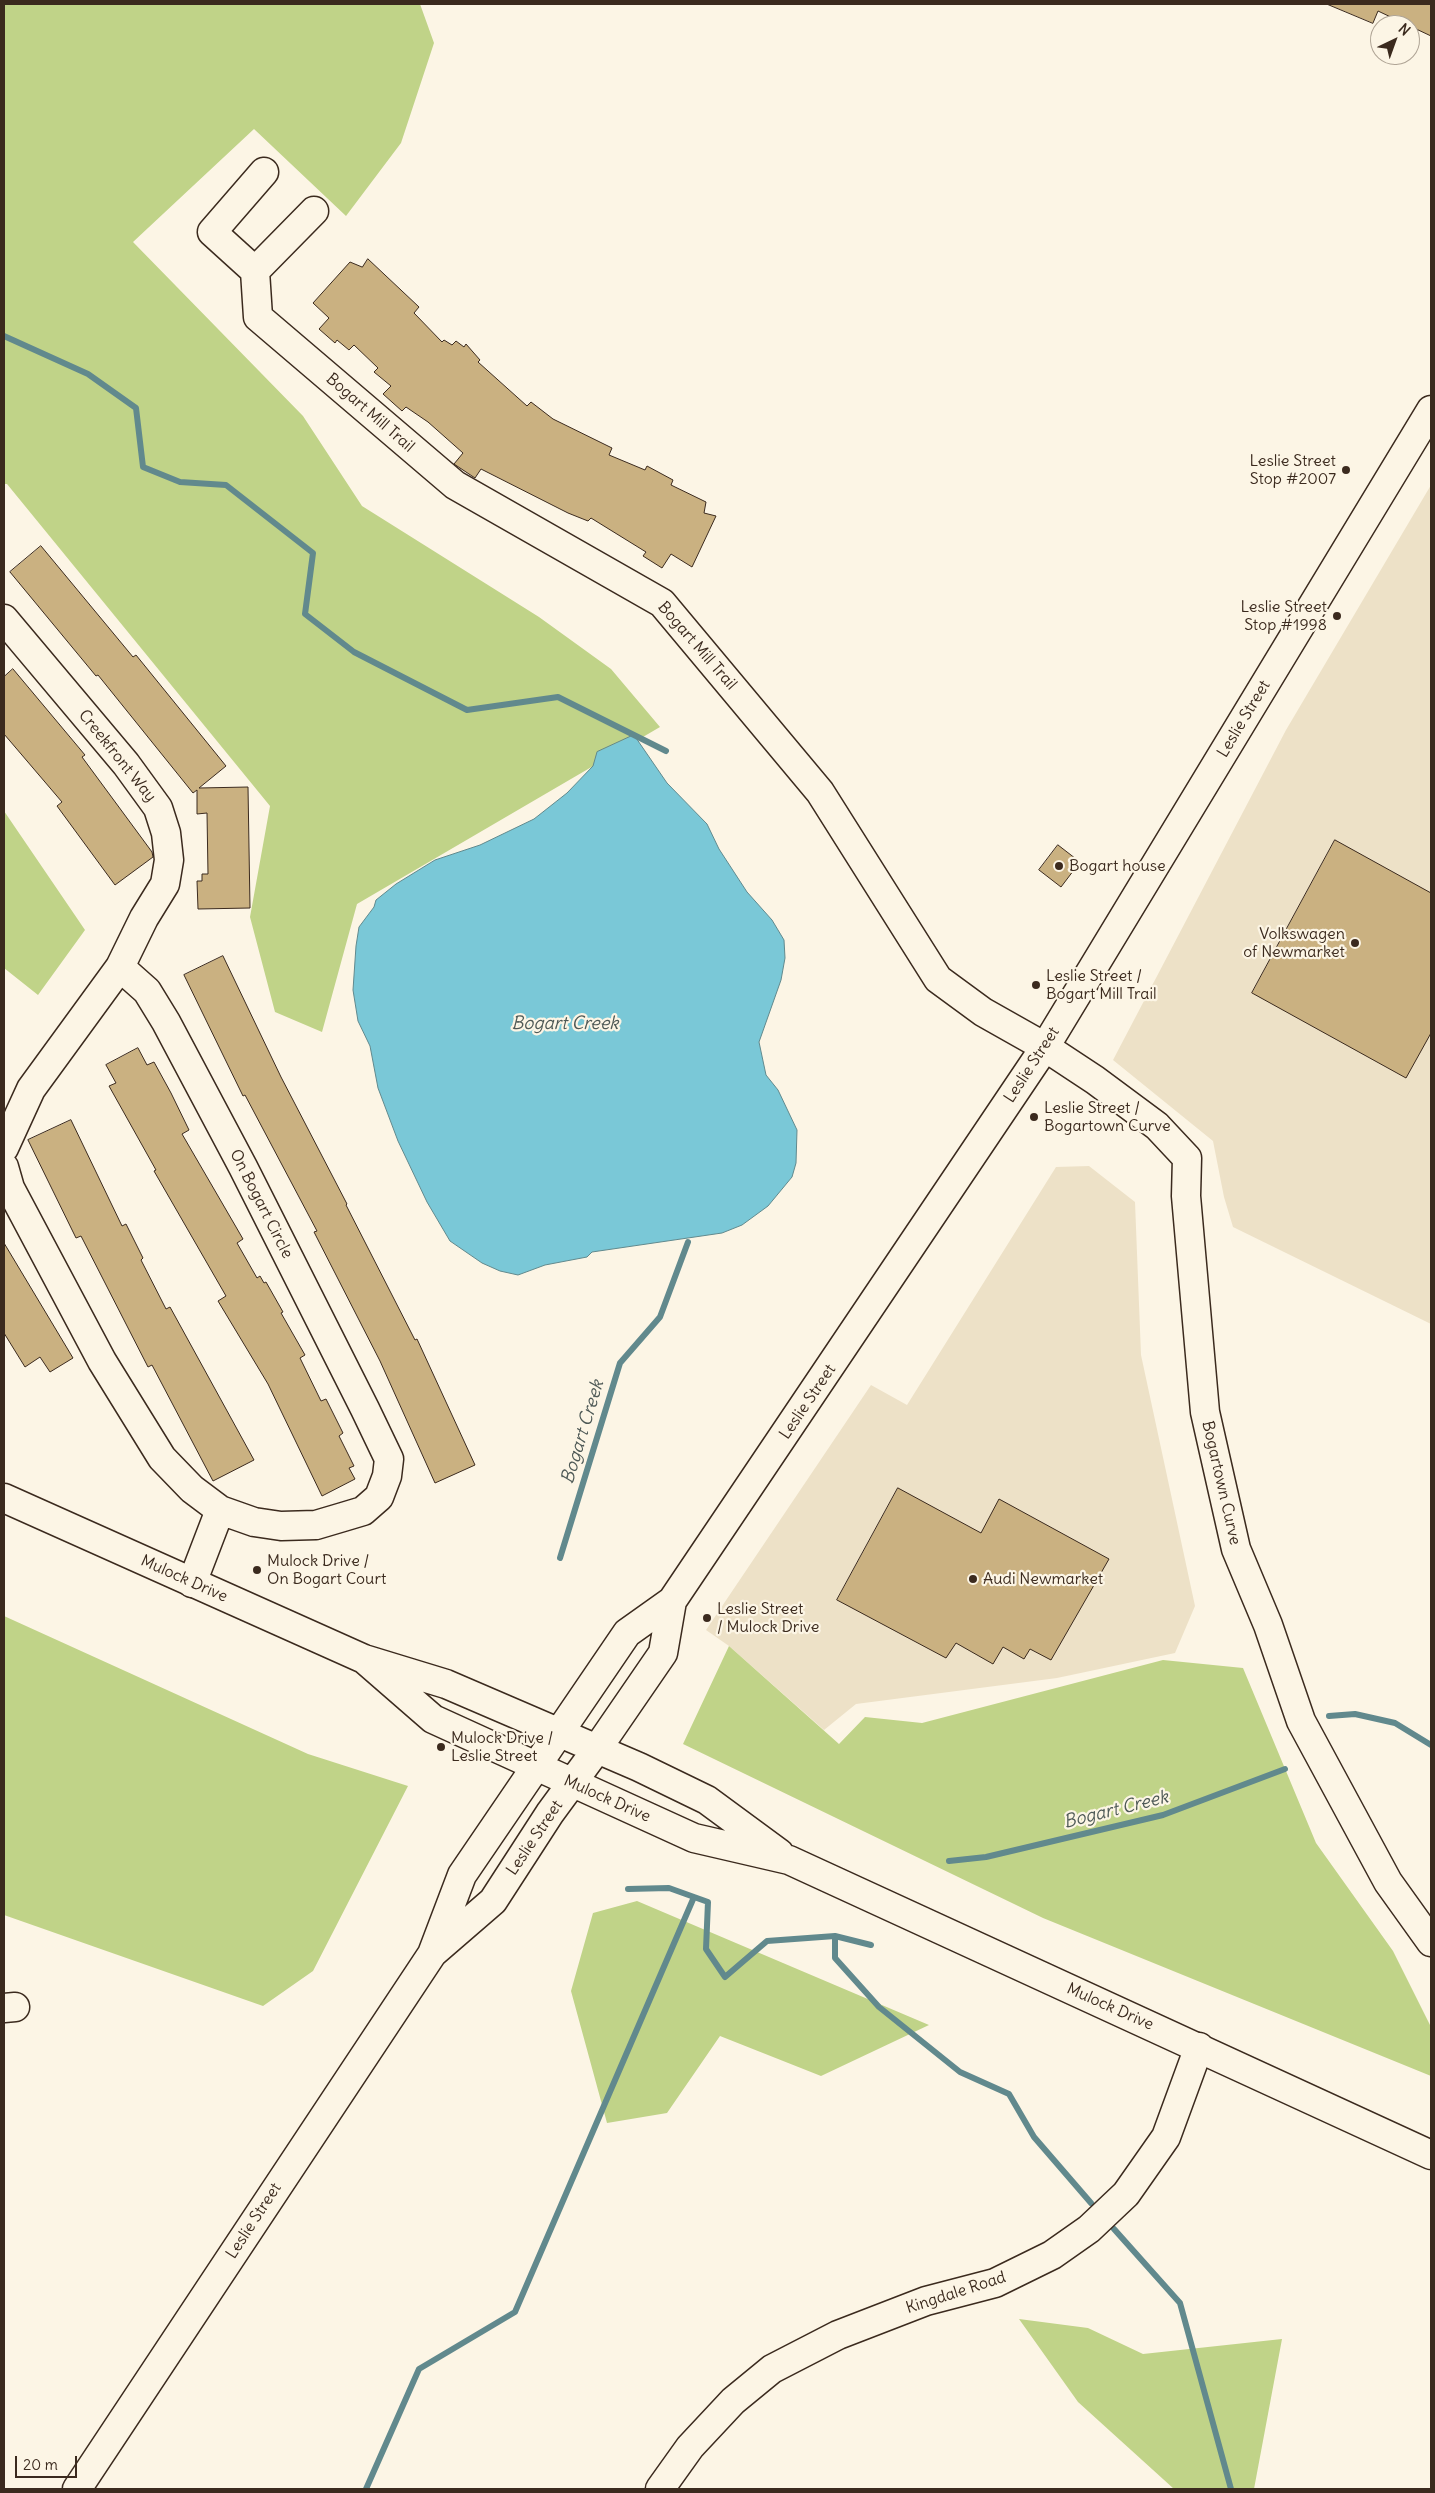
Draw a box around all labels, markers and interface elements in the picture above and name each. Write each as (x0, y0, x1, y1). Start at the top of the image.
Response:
north arrow (1370, 15, 1420, 65)
text: N (1395, 20, 1414, 40)
street label: Bogart Mill Trail (322, 369, 418, 457)
place label: Leslie Street Stop #2007 (1250, 451, 1336, 489)
marker: Leslie Street Stop #2007 (1340, 464, 1352, 476)
place label: Leslie Street Stop #1998 (1241, 597, 1327, 635)
street label: Bogart Mill Trail (653, 598, 741, 694)
marker: Leslie Street Stop #1998 (1331, 610, 1343, 622)
street label: Leslie Street (1214, 677, 1274, 761)
street label: Creekfront Way (74, 706, 160, 806)
place label: Bogart house (1069, 856, 1166, 876)
marker: Bogart house (1053, 860, 1065, 872)
place label: Volkswagen of Newmarket (1243, 924, 1345, 962)
marker: Volkswagen of Newmarket (1349, 937, 1361, 949)
place label: Leslie Street / Bogart Mill Trail (1046, 966, 1157, 1004)
marker: Leslie Street / Bogart Mill Trail (1030, 979, 1042, 991)
water label: Bogart Creek (511, 1013, 619, 1035)
street label: Leslie Street (1000, 1024, 1064, 1106)
place label: Leslie Street / Bogartown Curve (1044, 1098, 1171, 1136)
marker: Leslie Street / Bogartown Curve (1028, 1111, 1040, 1123)
street label: On Bogart Circle (225, 1146, 297, 1262)
street label: Leslie Street (776, 1361, 840, 1443)
water label: Bogart Creek (557, 1378, 609, 1486)
street label: Bogartown Curve (1197, 1419, 1245, 1547)
street label: Mulock Drive (138, 1551, 230, 1607)
place label: Mulock Drive / On Bogart Court (267, 1551, 386, 1589)
marker: Mulock Drive / On Bogart Court (251, 1564, 263, 1576)
place label: Audi Newmarket (983, 1569, 1103, 1589)
marker: Audi Newmarket (967, 1573, 979, 1585)
place label: Leslie Street / Mulock Drive (717, 1599, 819, 1637)
marker: Leslie Street / Mulock Drive (701, 1612, 713, 1624)
place label: Mulock Drive / Leslie Street (451, 1728, 553, 1766)
marker: Mulock Drive / Leslie Street (435, 1741, 447, 1753)
street label: Mulock Drive (561, 1771, 653, 1827)
water label: Bogart Creek (1061, 1787, 1171, 1833)
street label: Leslie Street (503, 1797, 567, 1879)
street label: Mulock Drive (1064, 1979, 1156, 2035)
street label: Leslie Street (222, 2180, 286, 2262)
street label: Kingdale Road (904, 2268, 1008, 2318)
scale bar (18, 2446, 80, 2478)
text: 20 m (23, 2455, 58, 2474)

